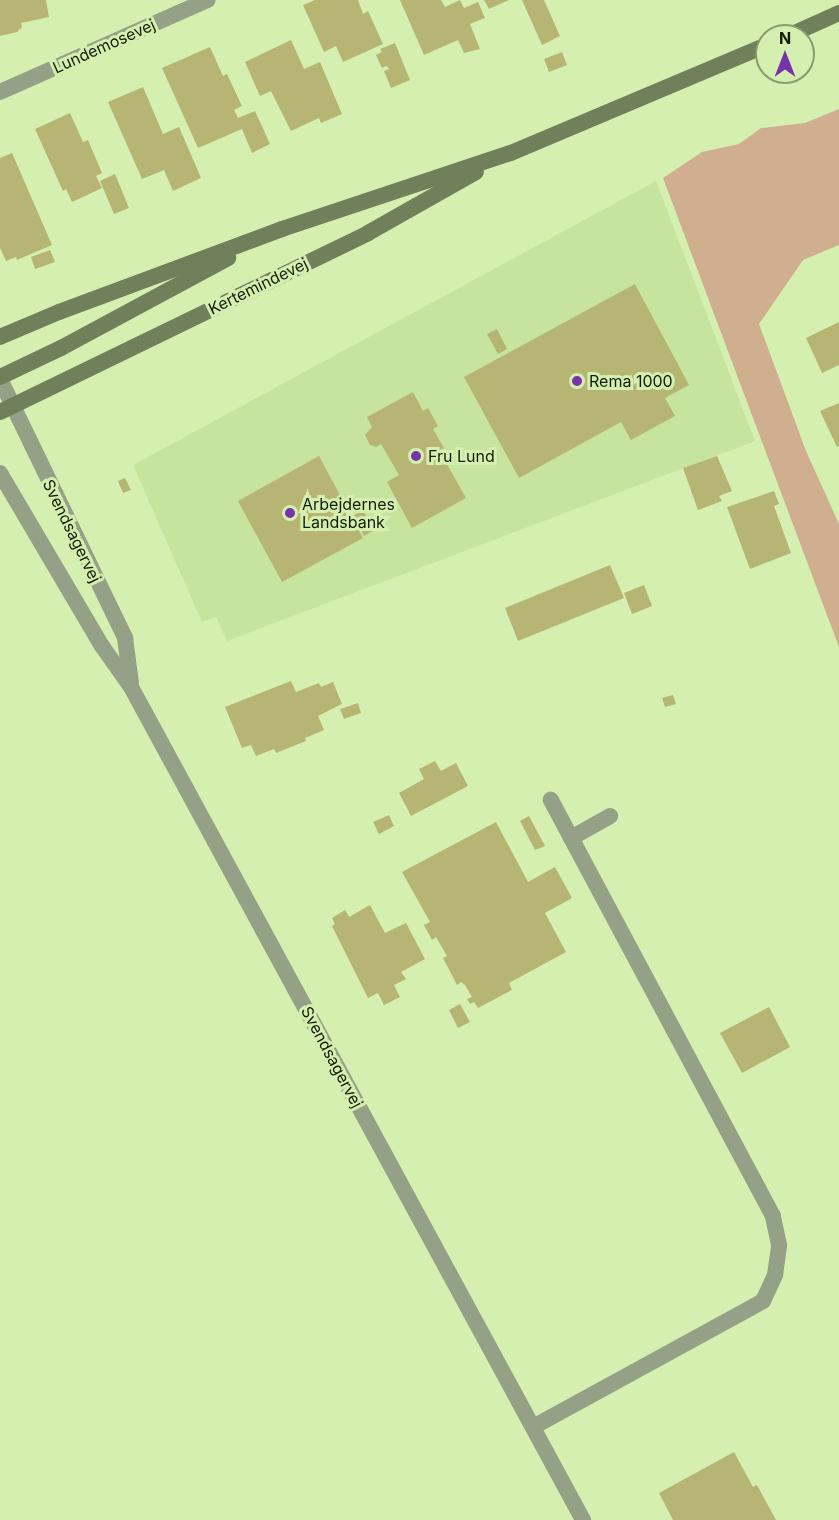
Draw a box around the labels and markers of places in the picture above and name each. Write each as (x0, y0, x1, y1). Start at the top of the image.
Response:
place label: Rema 1000 (589, 371, 673, 391)
marker: Rema 1000 (570, 374, 584, 388)
place label: Fru Lund (428, 446, 495, 466)
marker: Fru Lund (409, 449, 423, 463)
place label: Arbejdernes Landsbank (302, 494, 395, 532)
marker: Arbejdernes Landsbank (283, 506, 297, 520)

